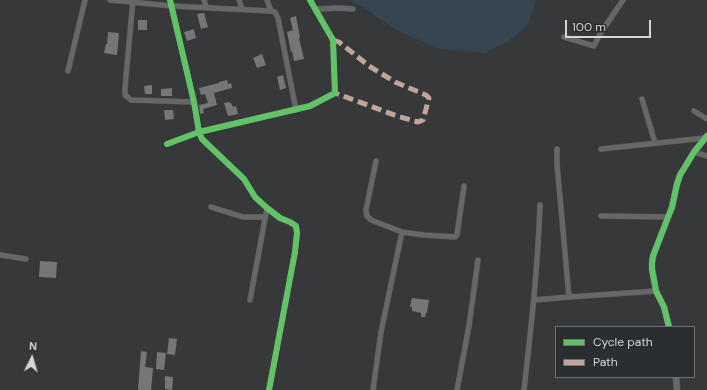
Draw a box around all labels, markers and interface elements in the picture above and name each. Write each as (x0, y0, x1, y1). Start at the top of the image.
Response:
scale bar (567, 12, 653, 38)
text: 100 m (572, 19, 606, 35)
legend (555, 326, 695, 378)
text: Cycle path (593, 334, 653, 350)
north arrow (12, 338, 52, 378)
text: N (28, 339, 38, 353)
text: Path (593, 354, 618, 370)

